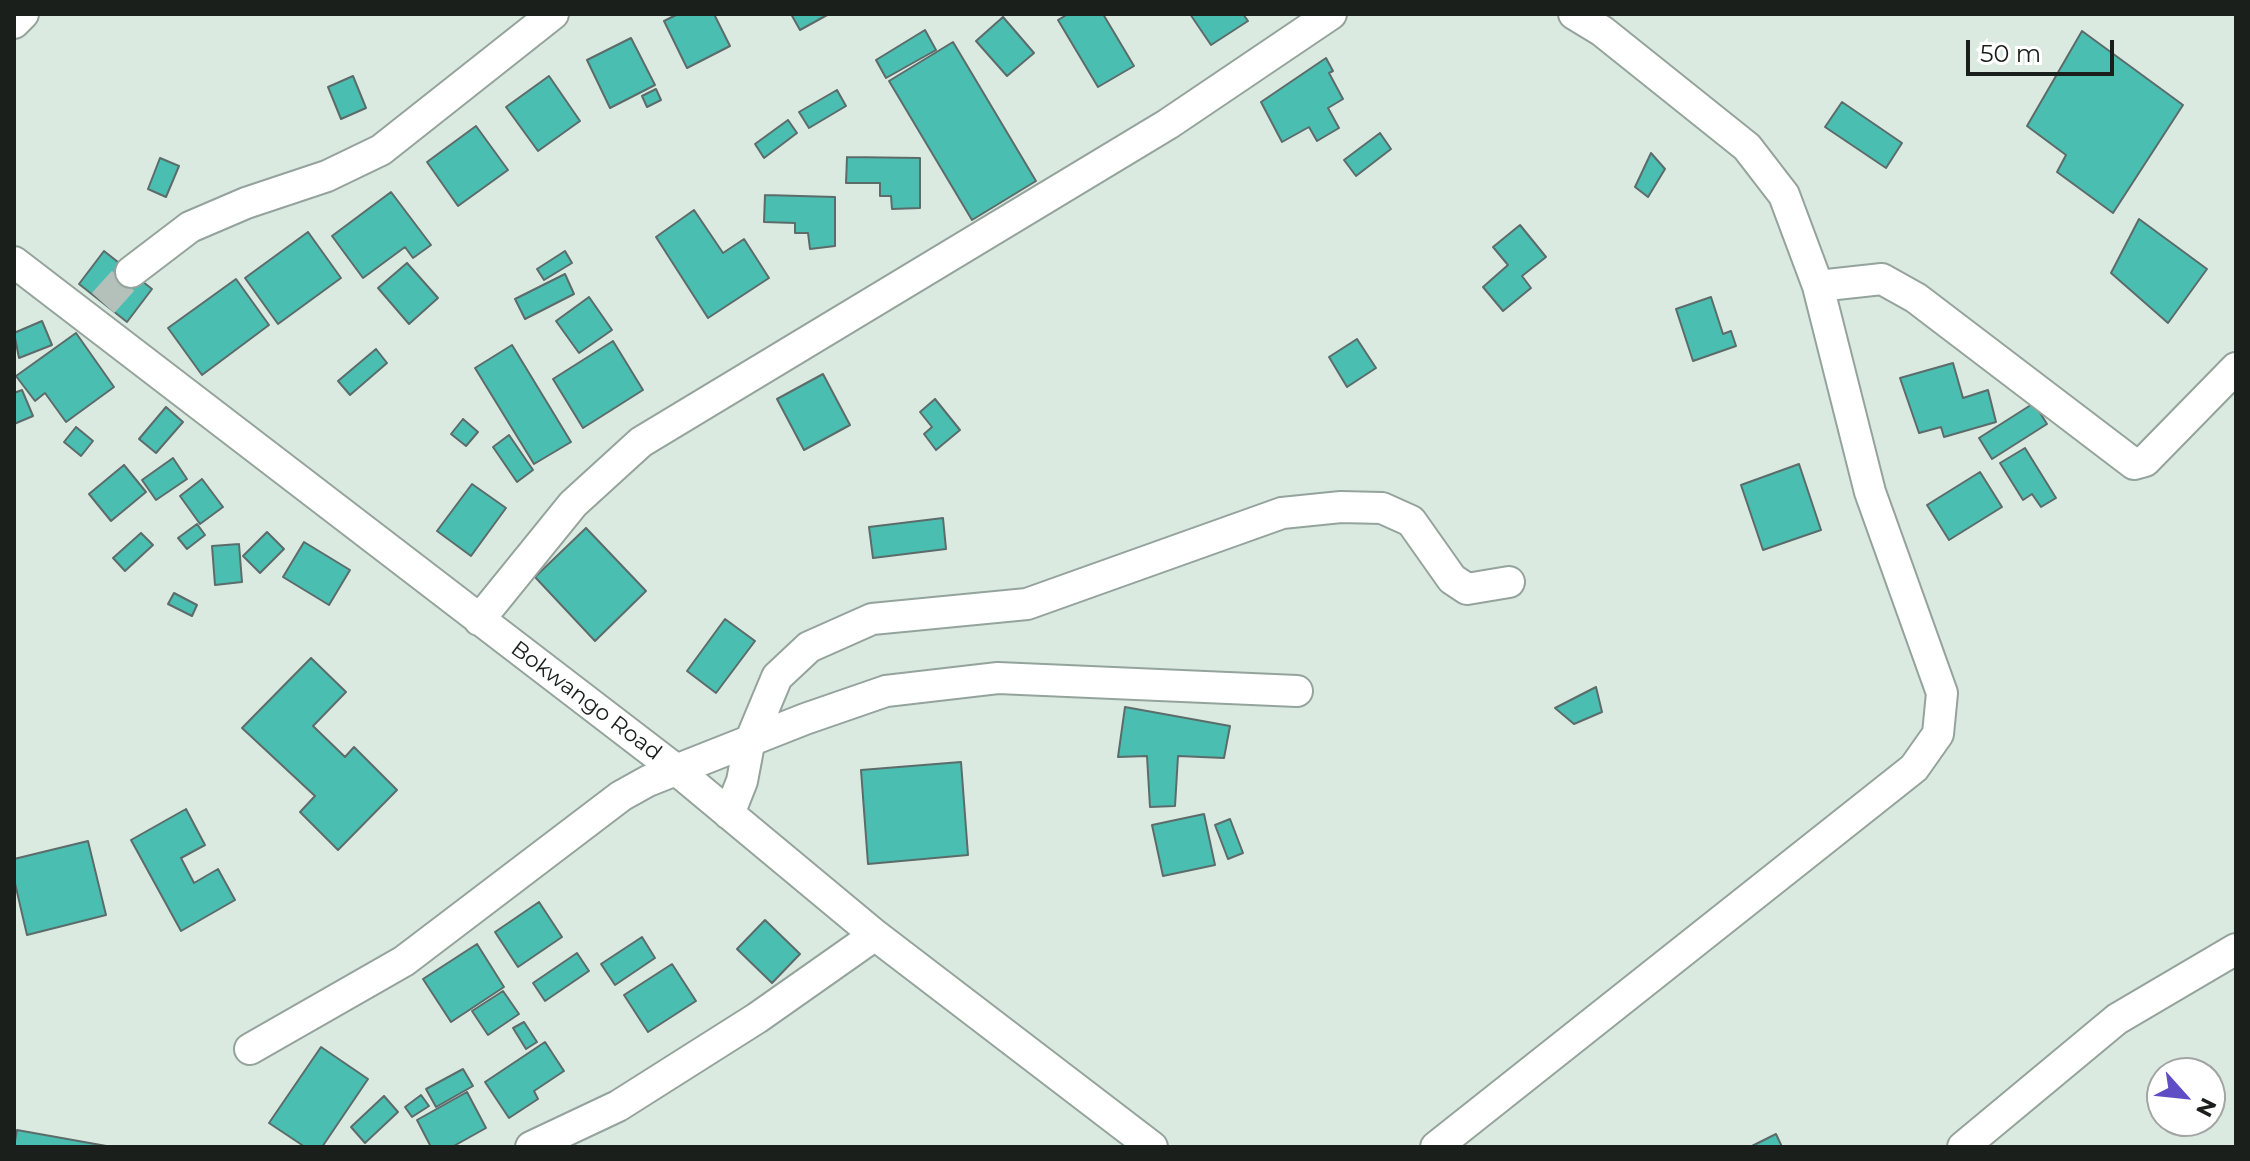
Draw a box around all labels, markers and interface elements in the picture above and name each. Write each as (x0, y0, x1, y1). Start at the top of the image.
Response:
scale bar (1970, 24, 2118, 74)
text: 50 m (1980, 39, 2041, 68)
street label: Bokwango Road (505, 636, 667, 766)
north arrow (2146, 1057, 2226, 1137)
text: N (2190, 1093, 2222, 1121)

